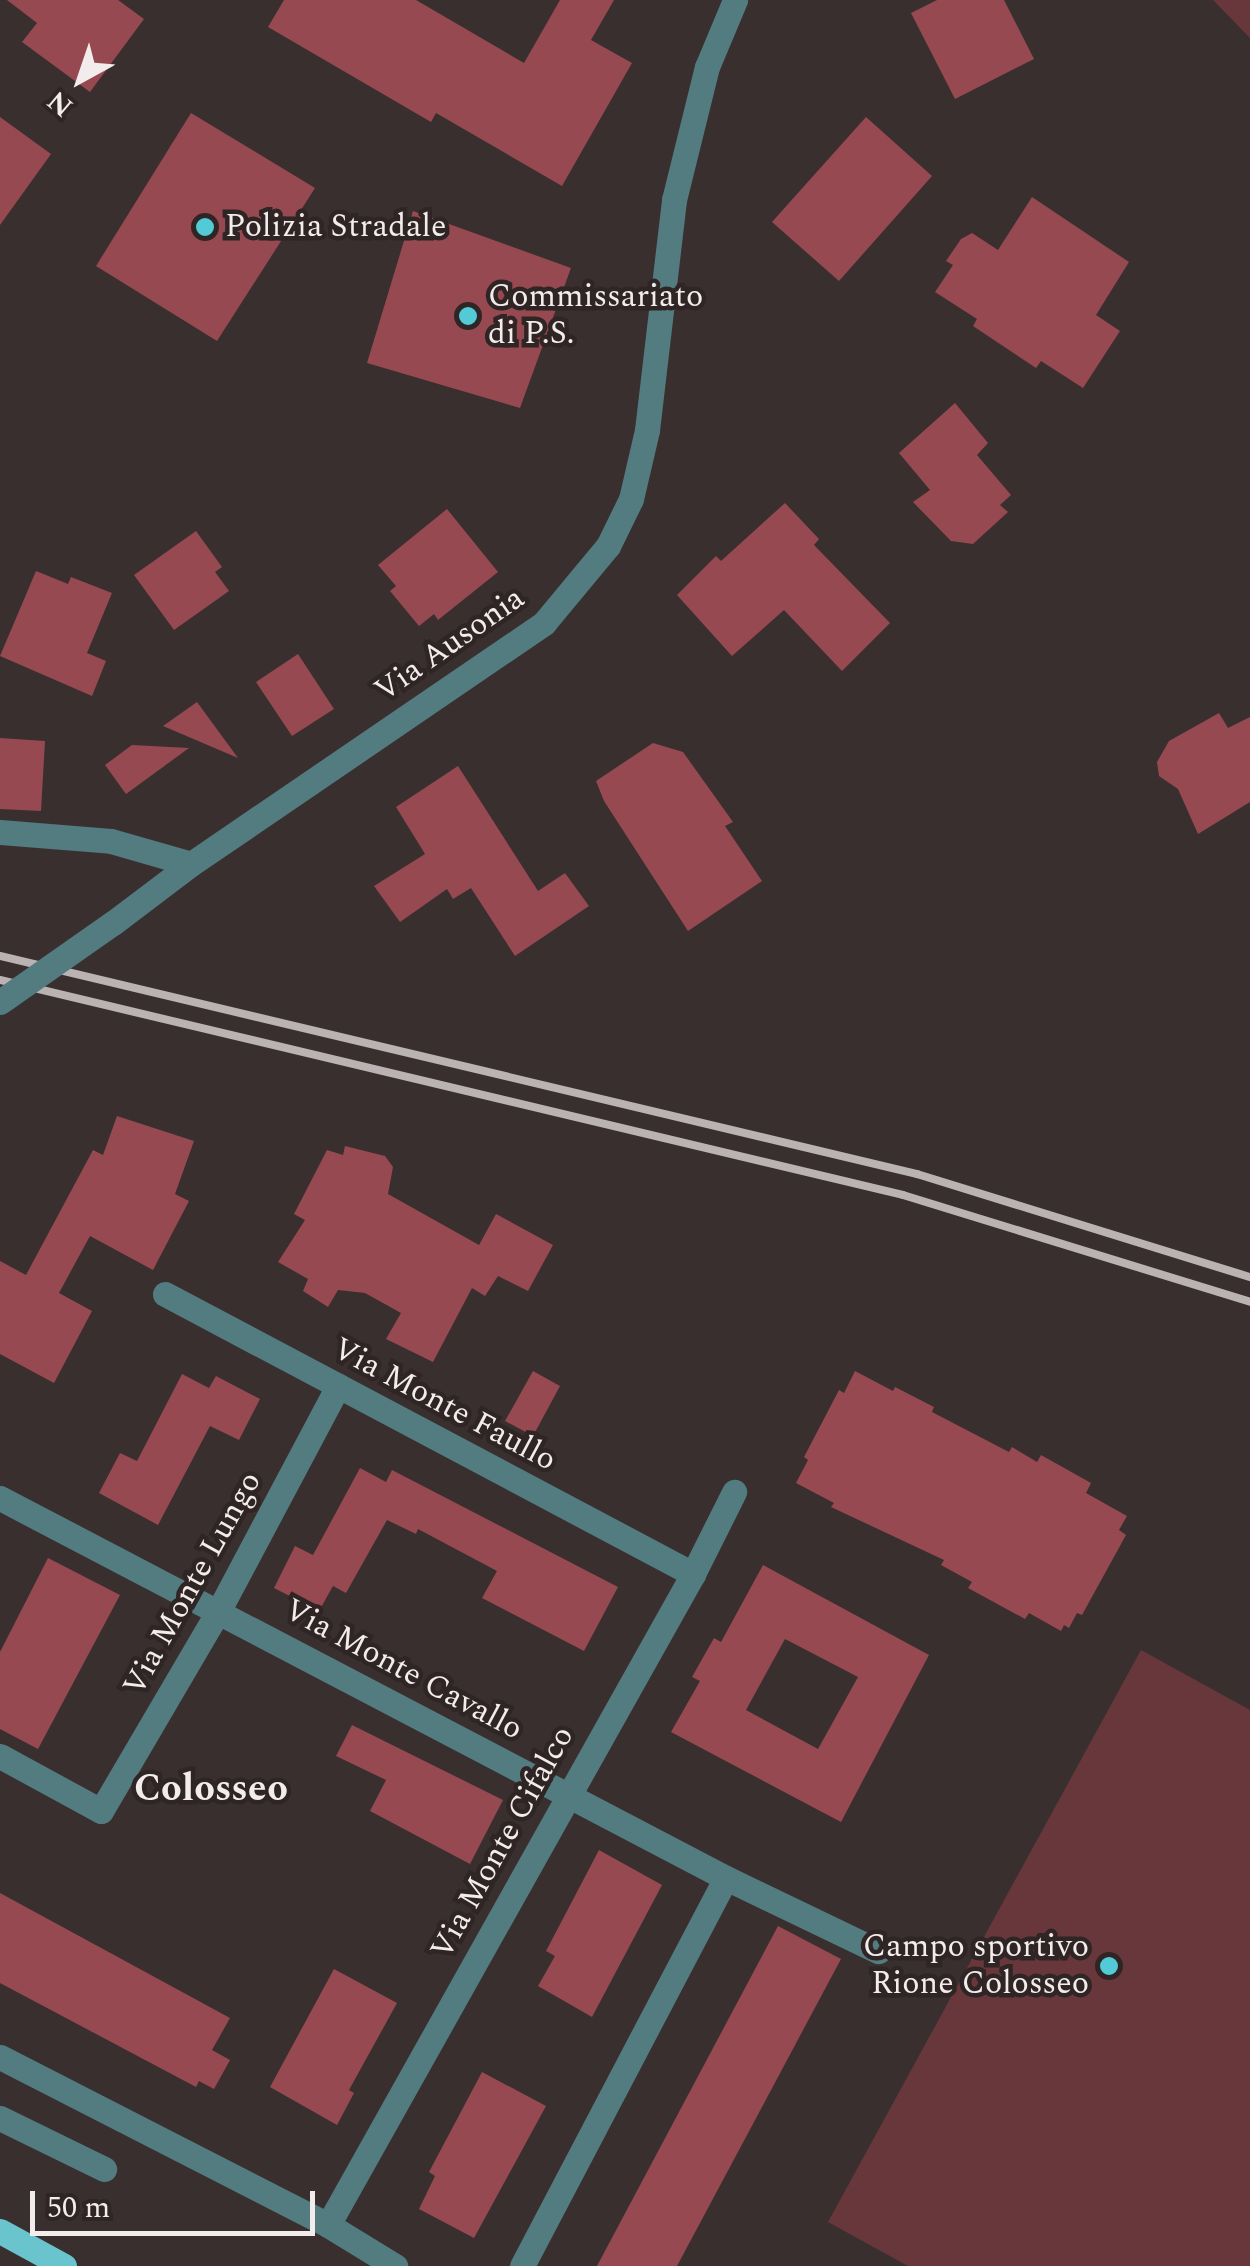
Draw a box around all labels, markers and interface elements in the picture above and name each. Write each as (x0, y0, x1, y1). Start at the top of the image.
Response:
north arrow (30, 30, 130, 130)
text: N (38, 80, 83, 127)
place label: Polizia Stradale (225, 208, 446, 246)
marker: Polizia Stradale (194, 216, 216, 238)
place label: Commissariato di P.S. (488, 279, 703, 354)
marker: Commissariato di P.S. (457, 305, 479, 327)
street label: Via Ausonia (368, 579, 532, 711)
street label: Via Monte Faullo (326, 1330, 562, 1480)
street label: Via Monte Lungo (116, 1465, 270, 1703)
street label: Via Monte Cavallo (277, 1591, 529, 1749)
street label: Via Monte Cifalco (423, 1720, 583, 1966)
district label: Colosseo (134, 1767, 288, 1813)
place label: Campo sportivo Rione Colosseo (863, 1929, 1089, 2004)
marker: Campo sportivo Rione Colosseo (1098, 1955, 1120, 1977)
scale bar (35, 2171, 320, 2233)
text: 50 m (47, 2185, 110, 2231)

